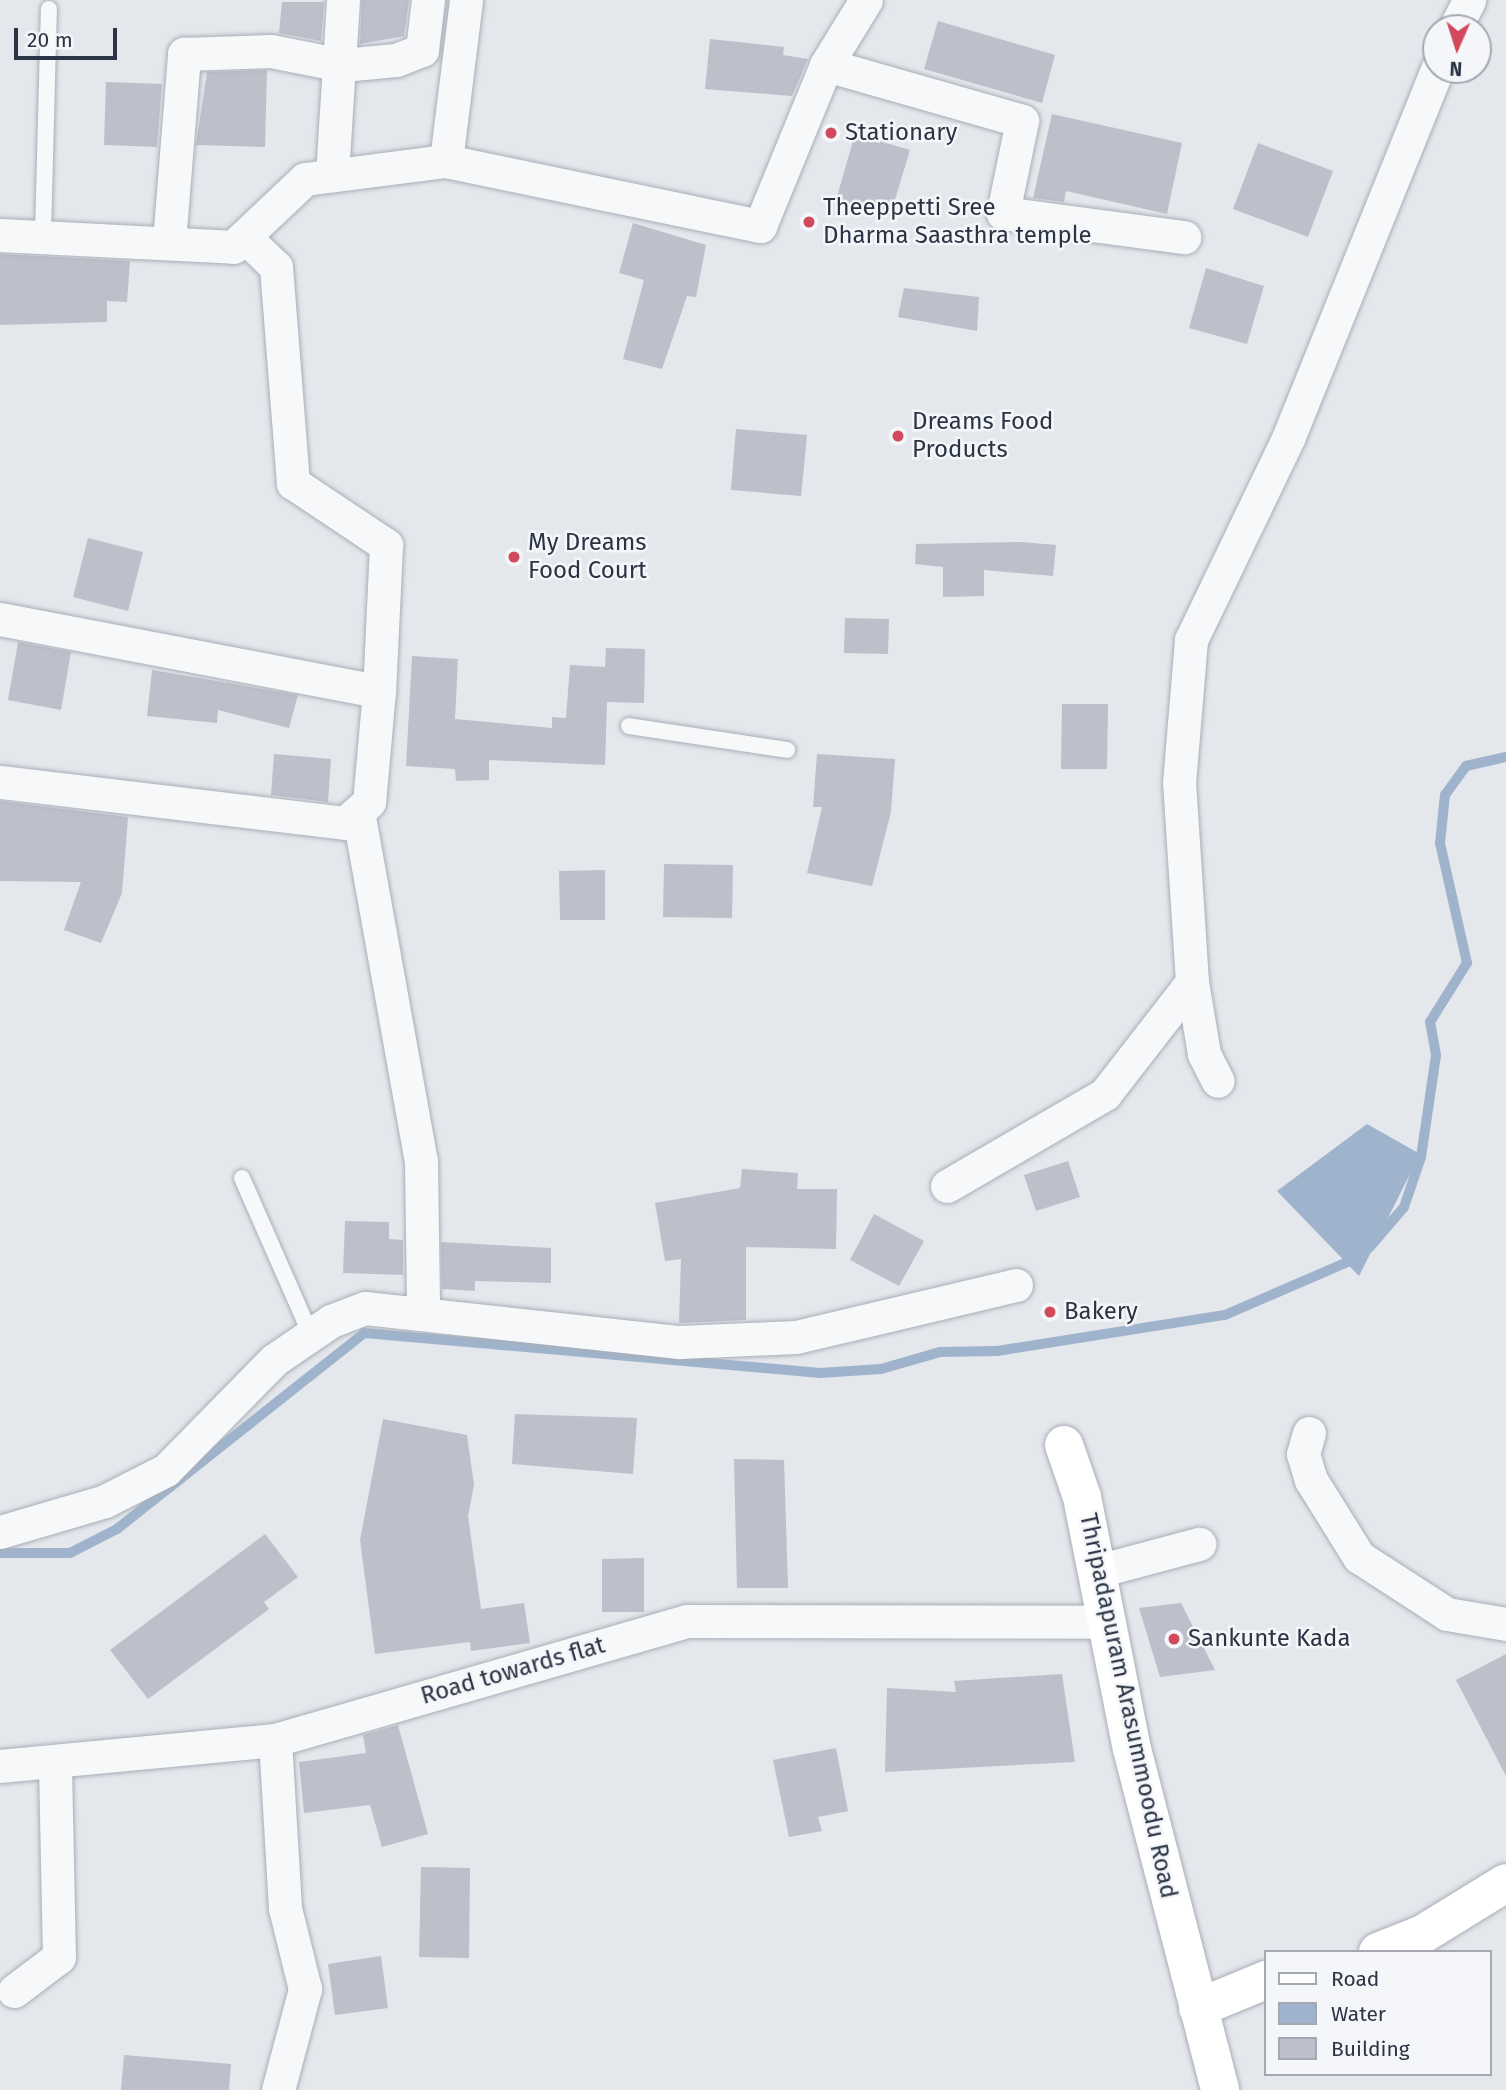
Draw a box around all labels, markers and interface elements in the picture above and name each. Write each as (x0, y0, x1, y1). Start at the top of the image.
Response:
scale bar (18, 14, 121, 58)
north arrow (1422, 14, 1492, 84)
text: 20 m (27, 27, 73, 53)
text: N (1449, 57, 1463, 80)
place label: Stationary (845, 119, 957, 147)
marker: Stationary (823, 125, 839, 141)
place label: Theeppetti Sree Dharma Saasthra temple (823, 194, 1092, 250)
marker: Theeppetti Sree Dharma Saasthra temple (801, 214, 817, 230)
place label: Dreams Food Products (912, 408, 1053, 464)
marker: Dreams Food Products (890, 428, 906, 444)
place label: My Dreams Food Court (528, 529, 647, 585)
marker: My Dreams Food Court (506, 549, 522, 565)
place label: Bakery (1064, 1298, 1138, 1326)
marker: Bakery (1042, 1304, 1058, 1320)
street label: Thripadapuram Arasummoodu Road (1073, 1511, 1183, 1901)
place label: Sankunte Kada (1188, 1625, 1351, 1653)
street label: Road towards flat (418, 1631, 608, 1711)
marker: Sankunte Kada (1166, 1631, 1182, 1647)
legend (1264, 1950, 1492, 2076)
text: Road (1331, 1966, 1379, 1992)
text: Water (1331, 2001, 1386, 2027)
text: Building (1331, 2036, 1410, 2062)

